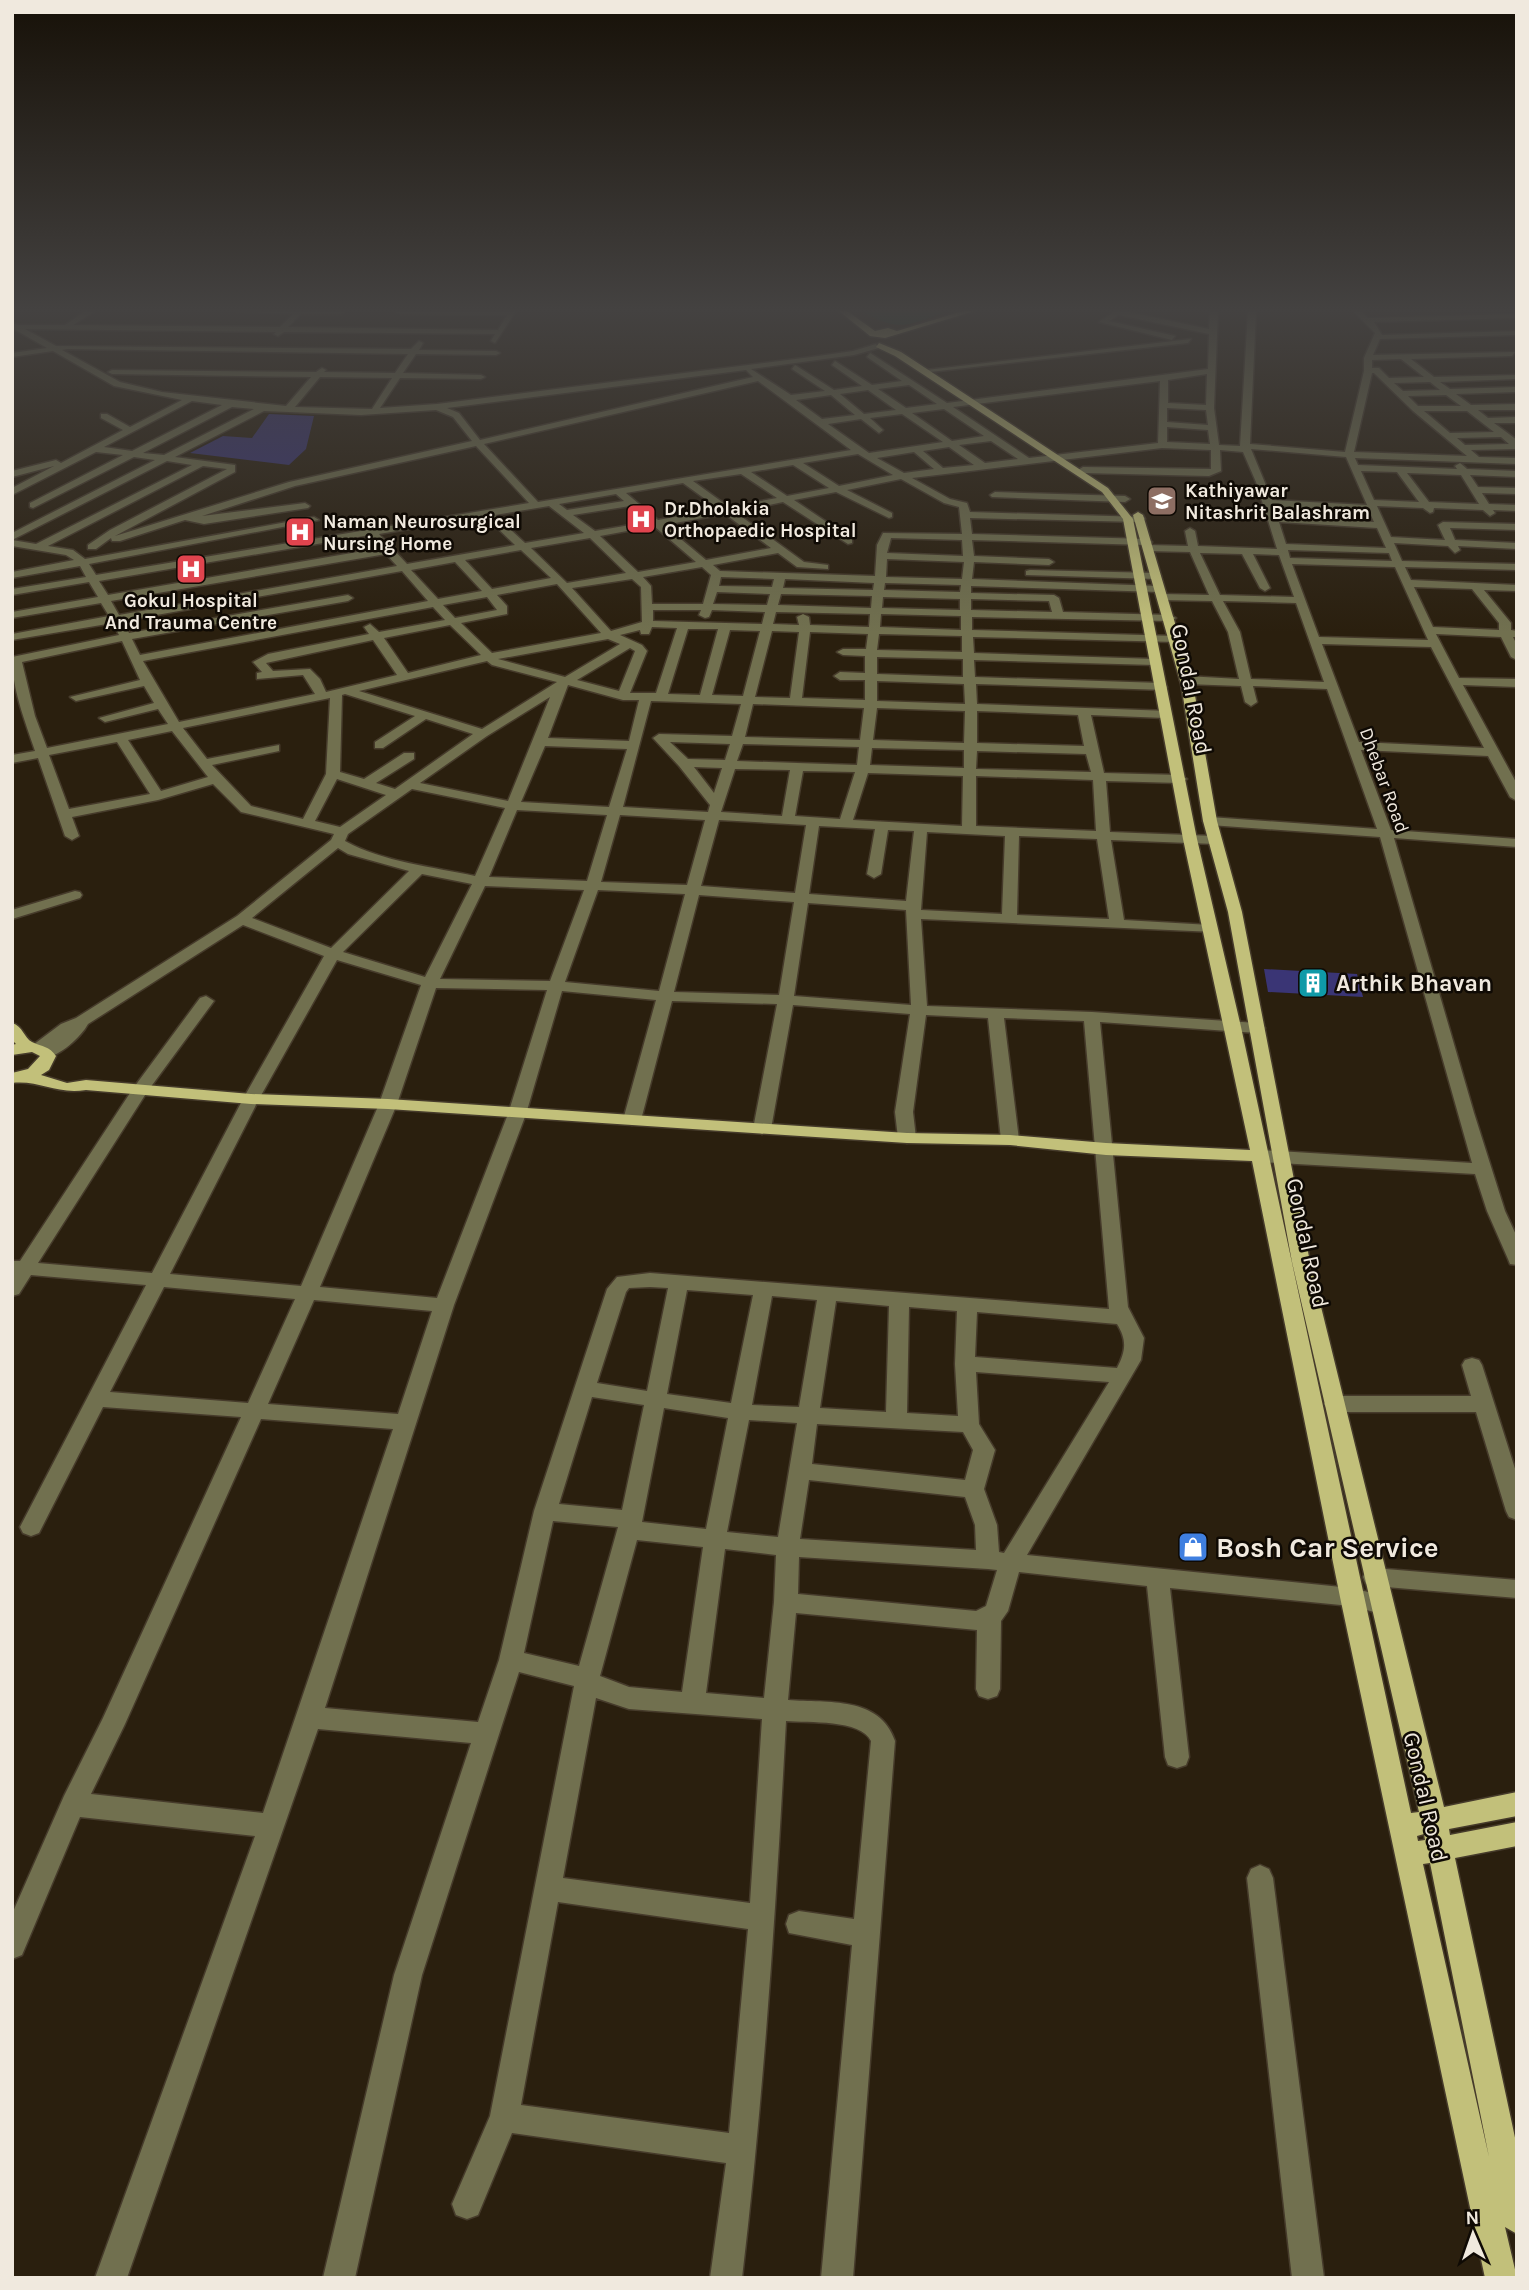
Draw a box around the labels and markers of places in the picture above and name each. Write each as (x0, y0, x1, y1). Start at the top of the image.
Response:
place label: Kathiyawar Nitashrit Balashram (1185, 480, 1370, 524)
school or university icon: Kathiyawar Nitashrit Balashram (1145, 484, 1179, 518)
place label: Dr.Dholakia Orthopaedic Hospital (664, 498, 856, 542)
hospital icon: Dr.Dholakia Orthopaedic Hospital (624, 502, 658, 536)
place label: Naman Neurosurgical Nursing Home (323, 511, 521, 555)
hospital icon: Naman Neurosurgical Nursing Home (283, 515, 317, 549)
hospital icon: Gokul Hospital And Trauma Centre (174, 552, 208, 586)
place label: Gokul Hospital And Trauma Centre (105, 590, 277, 634)
building icon: Arthik Bhavan (1296, 966, 1330, 1000)
place label: Arthik Bhavan (1336, 970, 1492, 997)
shop icon: Bosh Car Service (1176, 1530, 1210, 1564)
place label: Bosh Car Service (1216, 1531, 1439, 1564)

